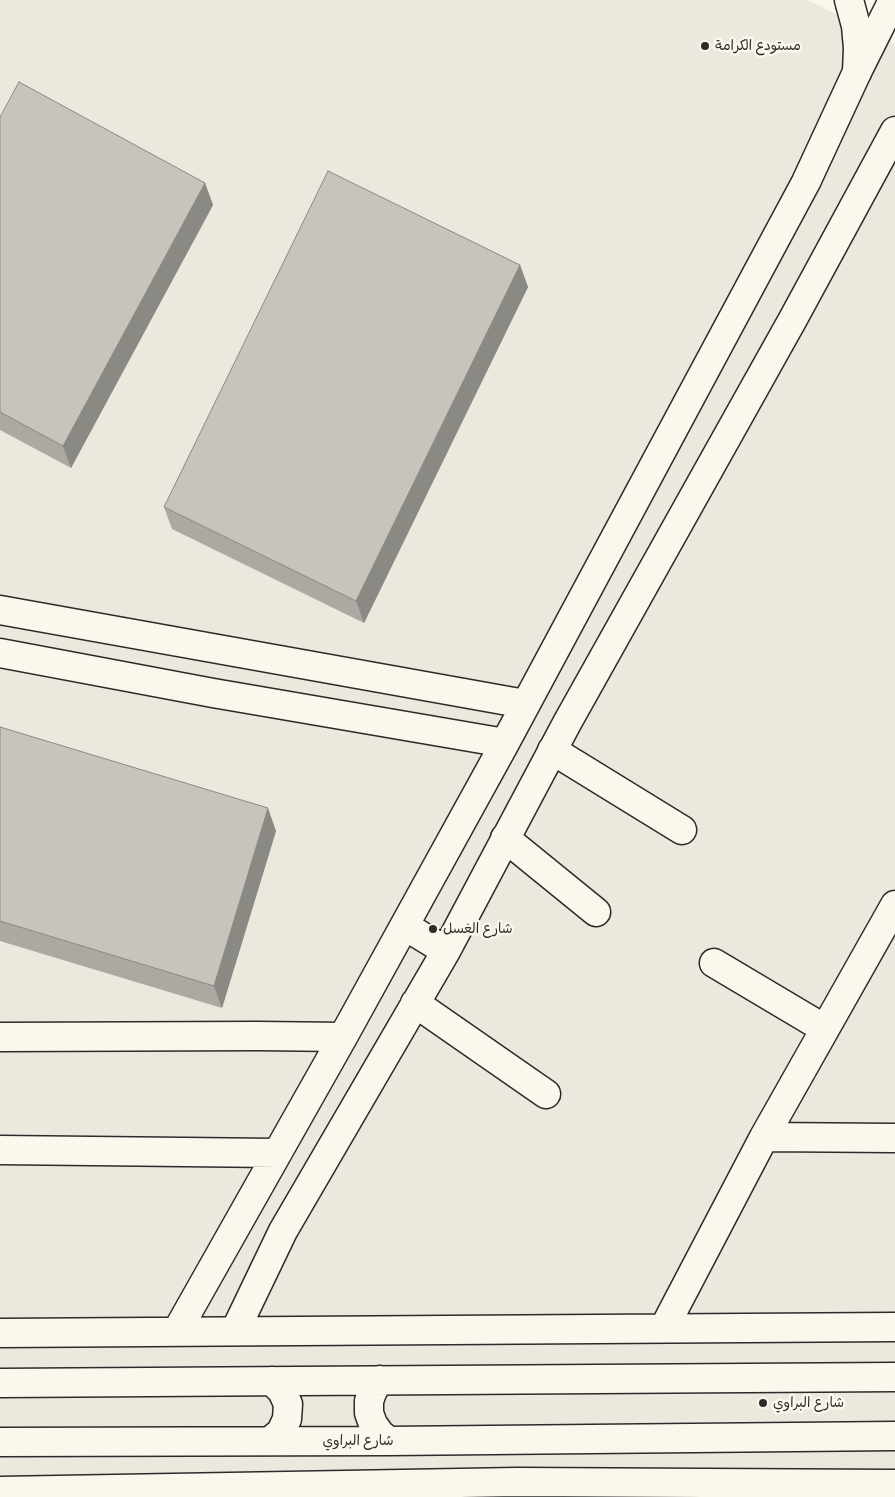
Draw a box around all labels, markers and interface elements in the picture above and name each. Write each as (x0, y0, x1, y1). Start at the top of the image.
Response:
place label: مستودع الكرامة (715, 38, 801, 54)
marker: مستودع الكرامة (699, 40, 711, 52)
place label: شارع الغسل (443, 921, 513, 937)
marker: شارع الغسل (427, 923, 439, 935)
place label: شارع البراوي (773, 1395, 844, 1411)
marker: شارع البراوي (757, 1397, 769, 1409)
street label: شارع البراوي (322, 1433, 394, 1449)

